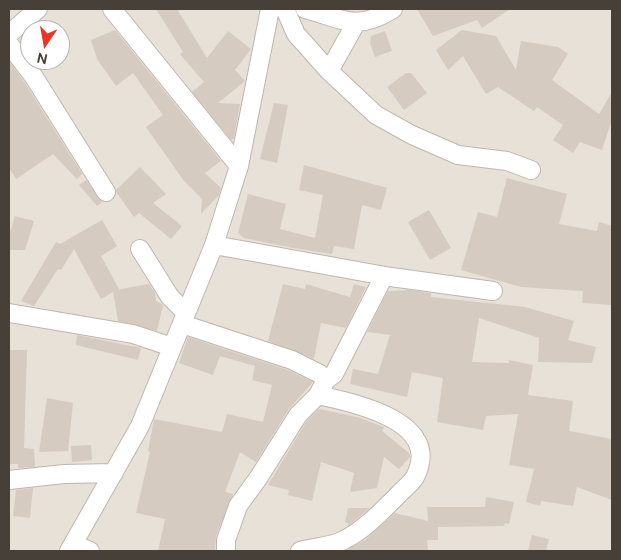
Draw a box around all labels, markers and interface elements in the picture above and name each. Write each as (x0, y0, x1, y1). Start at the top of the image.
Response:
north arrow (20, 20, 70, 70)
text: N (35, 49, 49, 69)

